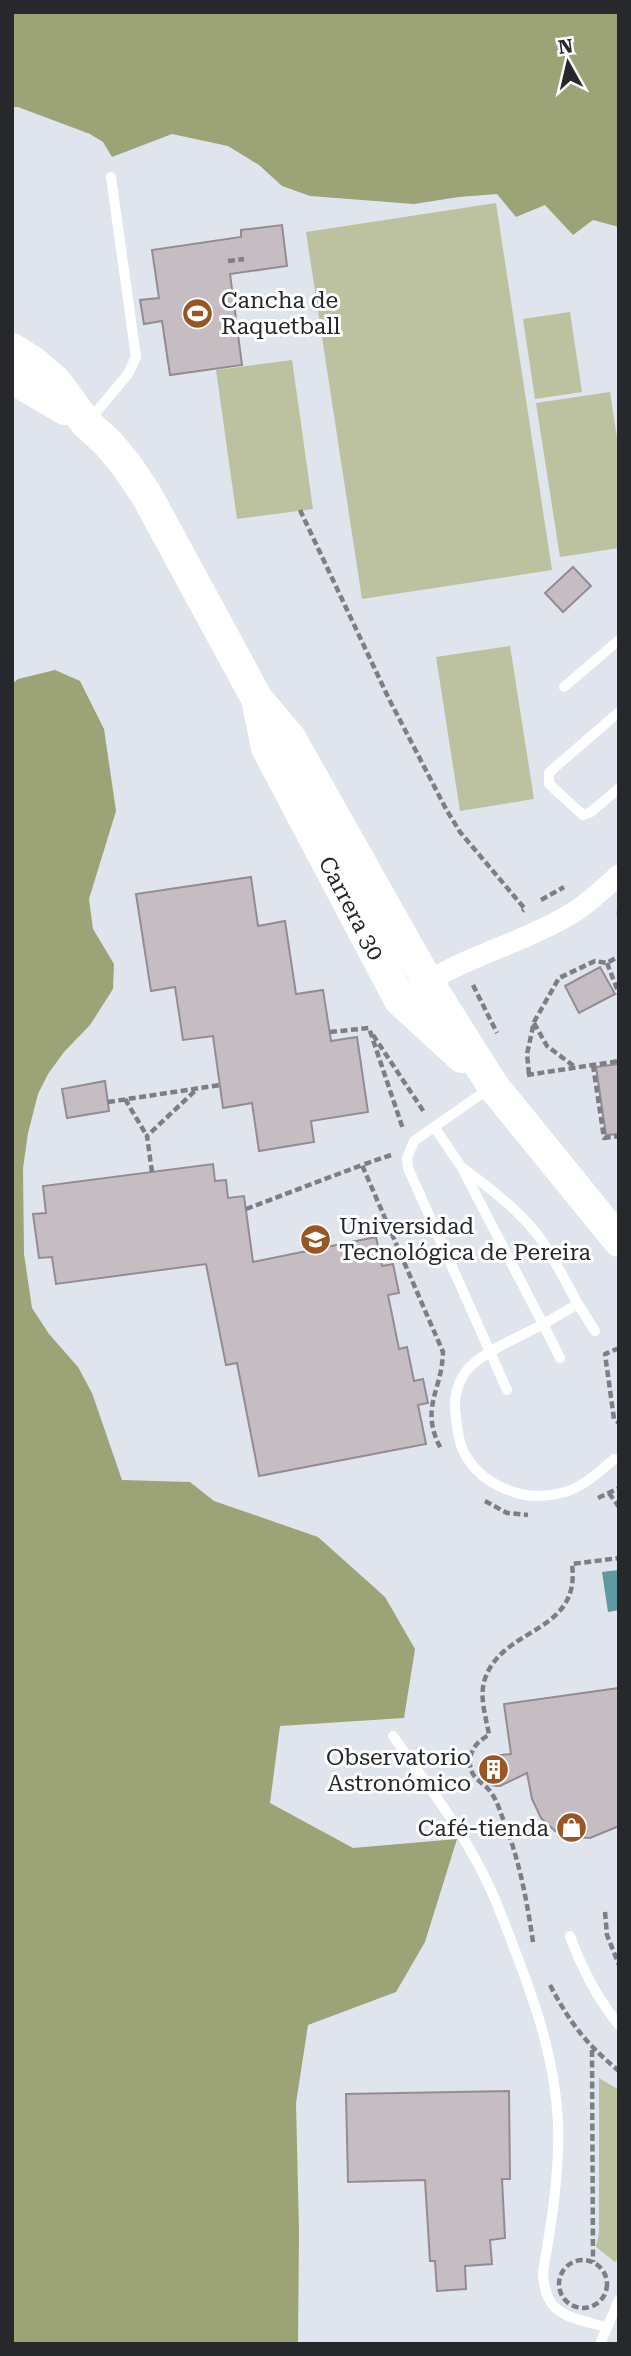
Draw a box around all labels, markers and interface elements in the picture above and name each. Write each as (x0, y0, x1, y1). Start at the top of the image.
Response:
north arrow (533, 28, 603, 98)
text: N (557, 34, 575, 59)
place label: Cancha de Raquetball (221, 287, 340, 340)
sports icon: Cancha de Raquetball (181, 296, 215, 330)
street label: Carrera 30 (313, 852, 390, 965)
place label: Universidad Tecnológica de Pereira (339, 1213, 592, 1266)
school or university icon: Universidad Tecnológica de Pereira (299, 1222, 333, 1256)
place label: Observatorio Astronómico (326, 1744, 471, 1797)
building icon: Observatorio Astronómico (477, 1753, 511, 1787)
shop icon: Café-tienda (555, 1811, 589, 1845)
place label: Café-tienda (418, 1815, 550, 1842)

